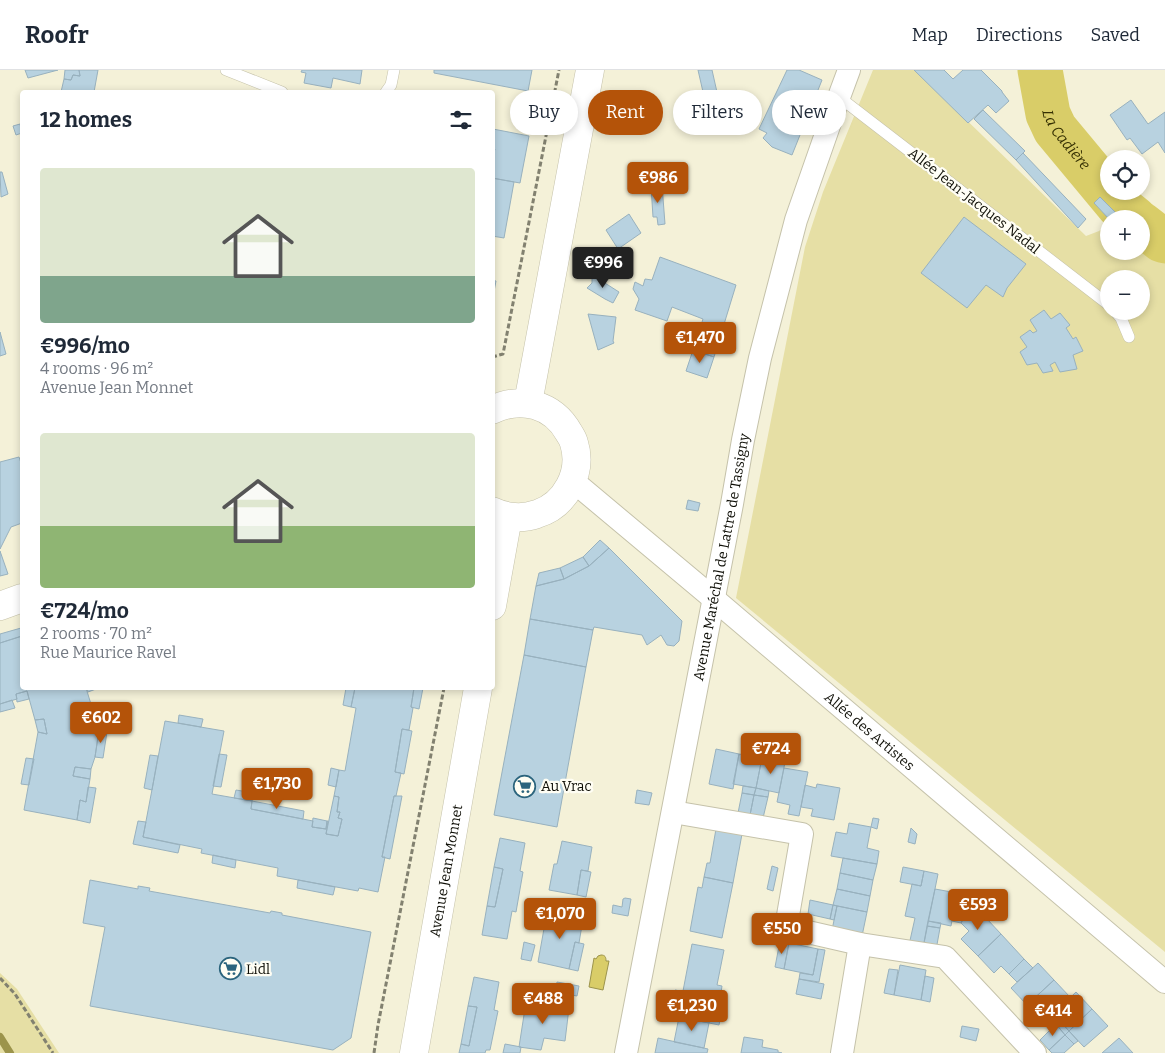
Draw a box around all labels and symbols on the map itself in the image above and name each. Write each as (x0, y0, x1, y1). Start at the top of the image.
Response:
water label: La Cadière (1038, 108, 1094, 174)
street label: Allée Jean-Jacques Nadal (905, 144, 1043, 258)
pin: €986 (628, 162, 688, 204)
pin: €996 (573, 246, 633, 289)
pin: €1,470 (659, 322, 741, 364)
street label: Avenue Maréchal de Lattre de Tassigny (690, 431, 753, 682)
street label: Allée des Artistes (821, 688, 918, 774)
pin: €602 (71, 702, 131, 744)
pin: €724 (741, 732, 801, 775)
pin: €1,730 (236, 768, 318, 810)
supermarket icon: Au Vrac (513, 774, 537, 798)
place label: Au Vrac (541, 778, 592, 795)
street label: Avenue Jean Monnet (426, 803, 466, 938)
pin: €593 (948, 888, 1008, 931)
pin: €1,070 (519, 898, 601, 940)
pin: €550 (752, 912, 812, 955)
supermarket icon: Lidl (218, 957, 242, 981)
place label: Lidl (246, 961, 270, 978)
pin: €488 (513, 982, 573, 1025)
pin: €1,230 (651, 990, 733, 1032)
pin: €414 (1023, 994, 1083, 1037)

